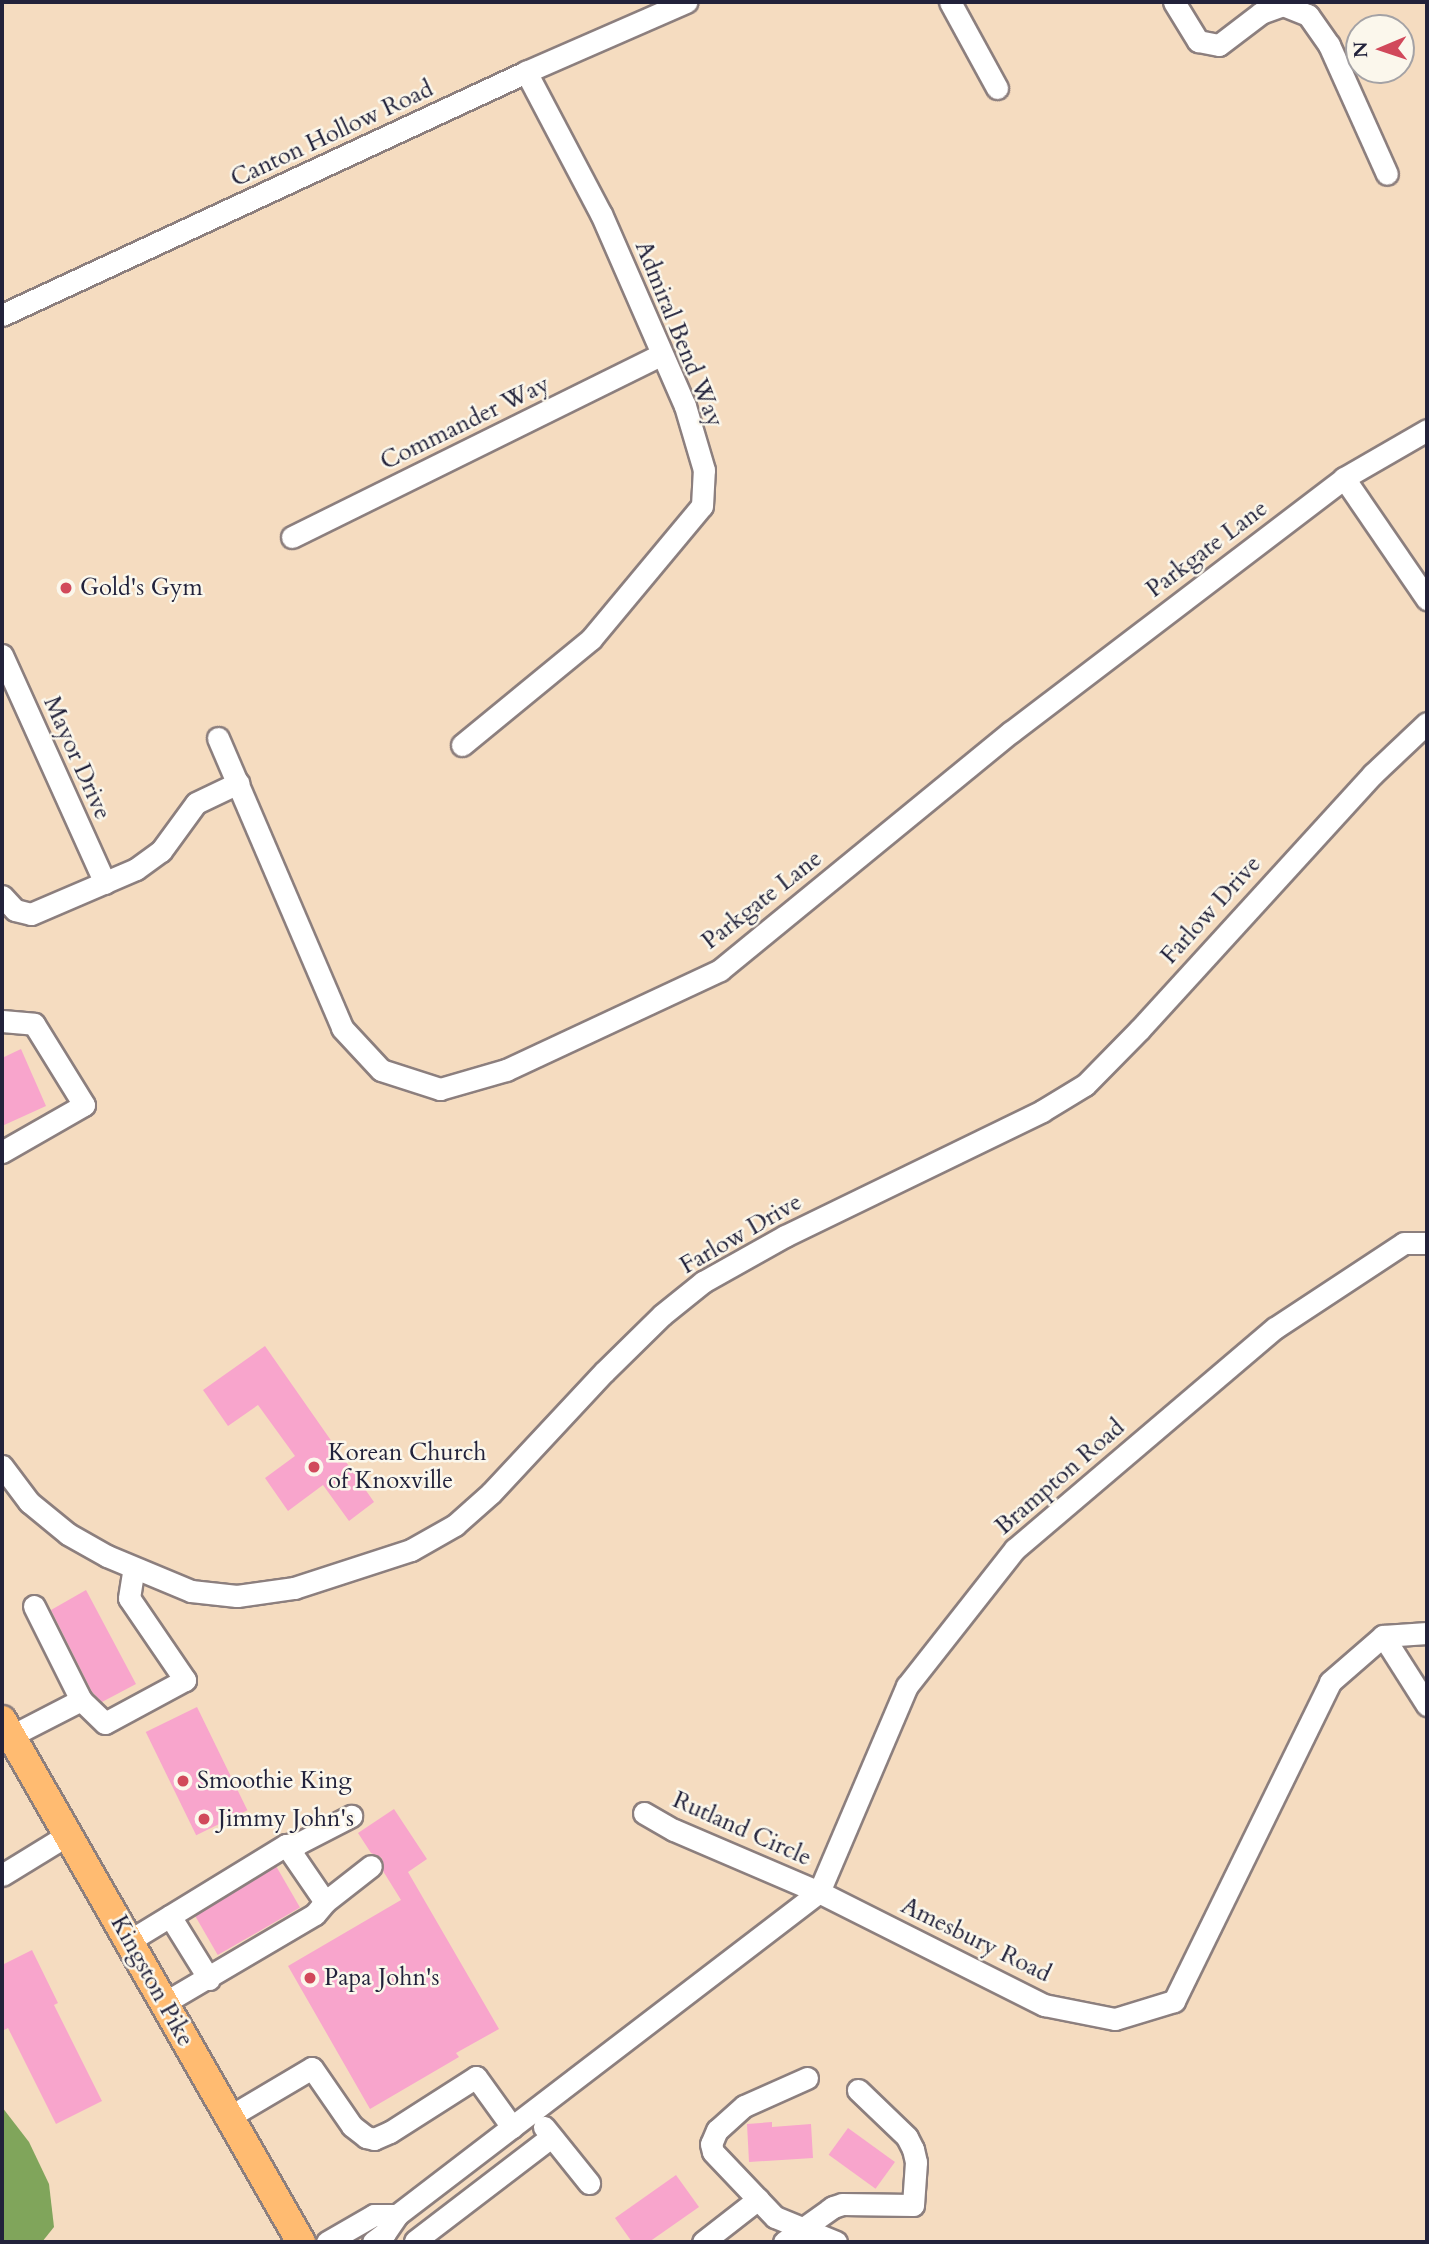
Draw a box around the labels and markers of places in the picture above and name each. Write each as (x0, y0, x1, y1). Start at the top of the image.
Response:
place label: Gold's Gym (80, 574, 203, 602)
marker: Gold's Gym (58, 580, 74, 596)
place label: Korean Church of Knoxville (328, 1439, 487, 1495)
marker: Korean Church of Knoxville (306, 1459, 322, 1475)
place label: Smoothie King (197, 1767, 352, 1795)
marker: Smoothie King (175, 1773, 191, 1789)
place label: Jimmy John's (218, 1805, 354, 1833)
marker: Jimmy John's (196, 1811, 212, 1827)
place label: Papa John's (324, 1964, 440, 1992)
marker: Papa John's (302, 1970, 318, 1986)

